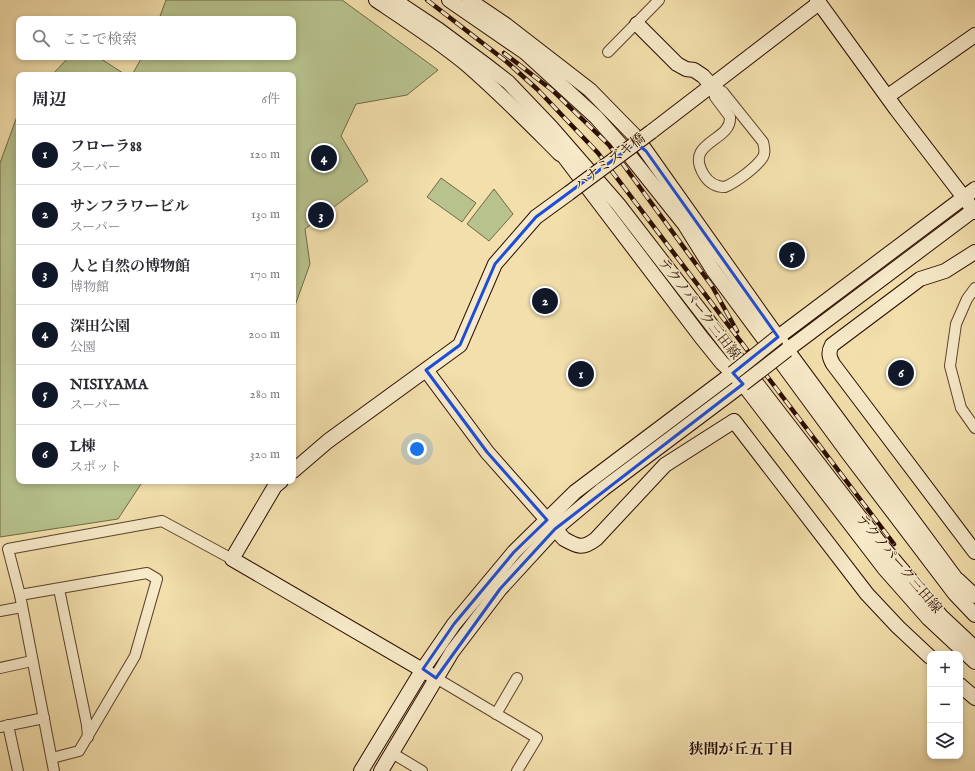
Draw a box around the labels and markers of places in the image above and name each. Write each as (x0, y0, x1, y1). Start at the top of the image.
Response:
pin: 4 (311, 143, 337, 173)
pin: 3 (308, 200, 334, 230)
pin: 5 (779, 240, 805, 270)
pin: 2 (532, 286, 558, 316)
pin: 6 (888, 358, 914, 388)
pin: 1 (568, 359, 594, 389)

